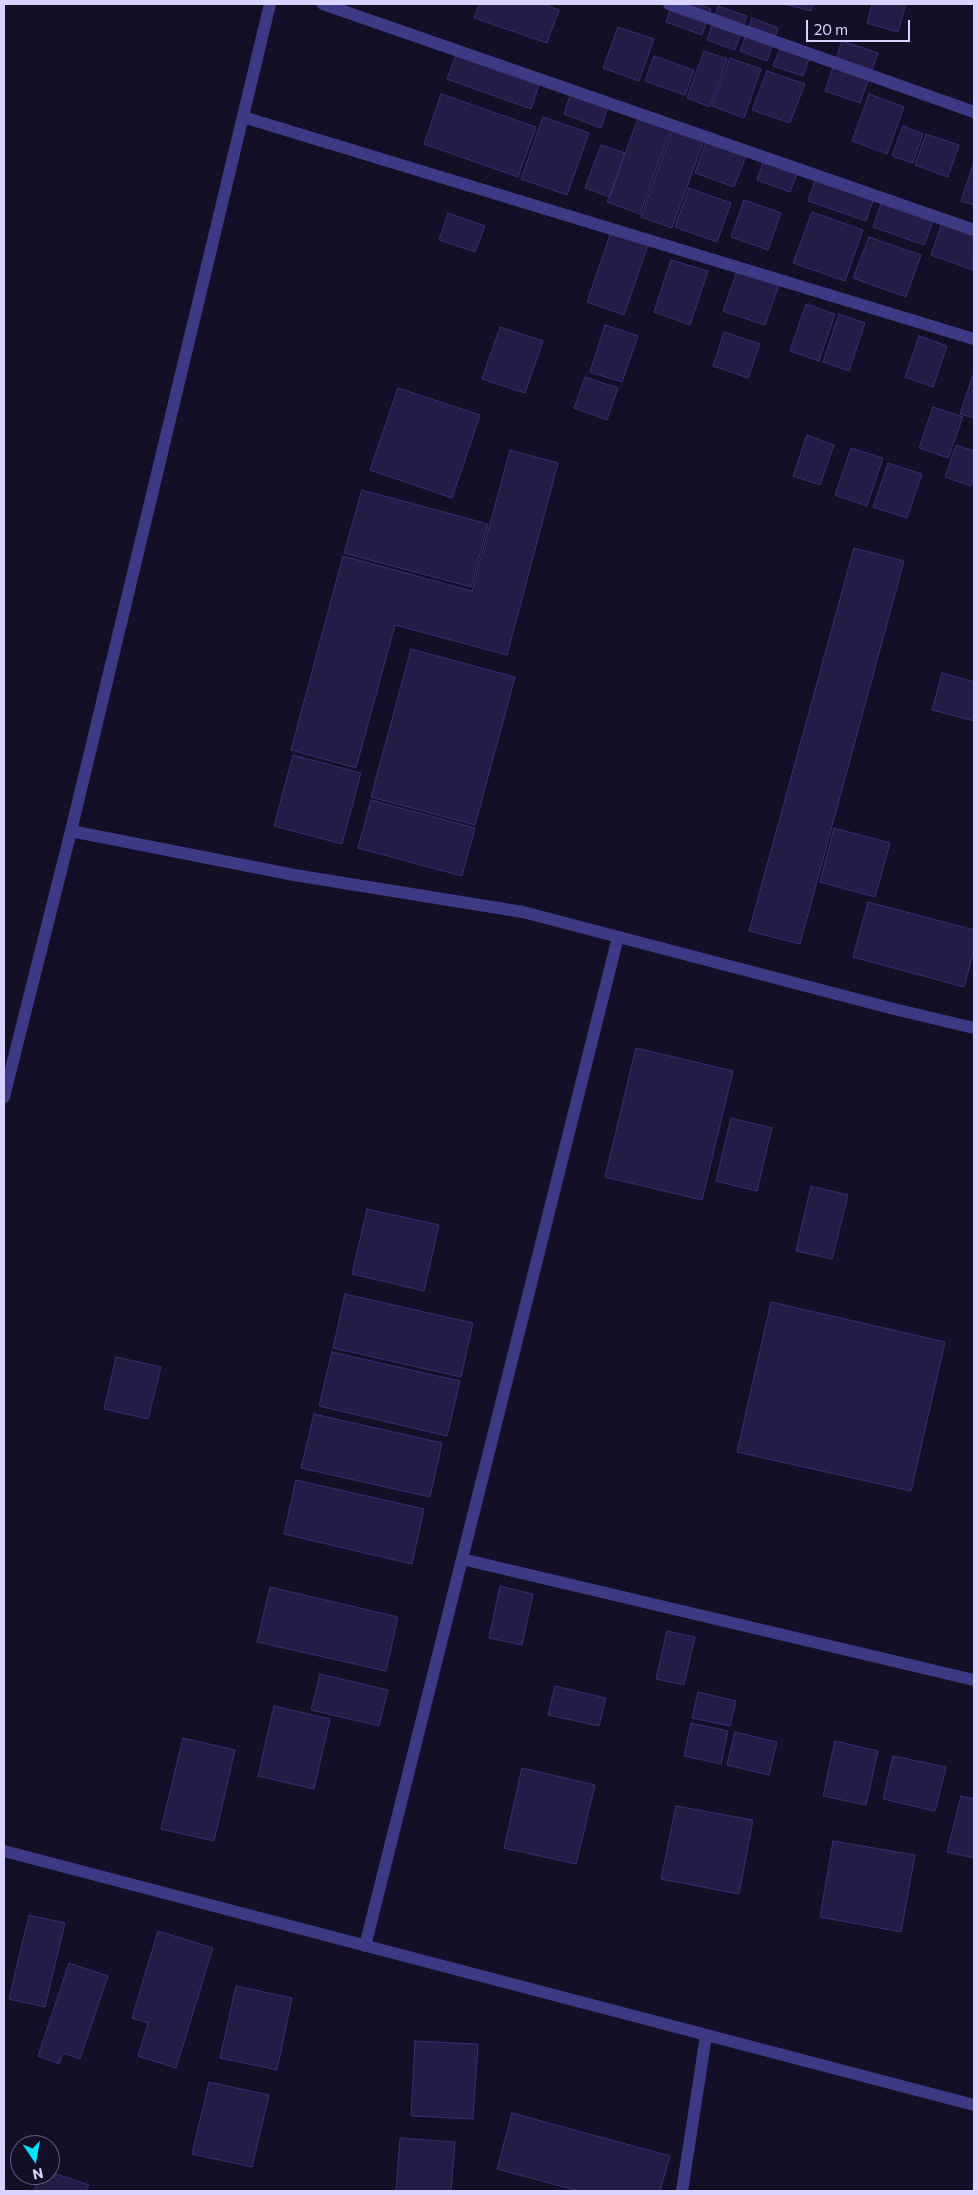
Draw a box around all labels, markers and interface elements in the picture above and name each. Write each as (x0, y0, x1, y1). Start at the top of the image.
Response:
scale bar (808, 10, 912, 42)
text: 20 m (814, 20, 848, 38)
north arrow (10, 2135, 60, 2185)
text: N (31, 2165, 45, 2184)

